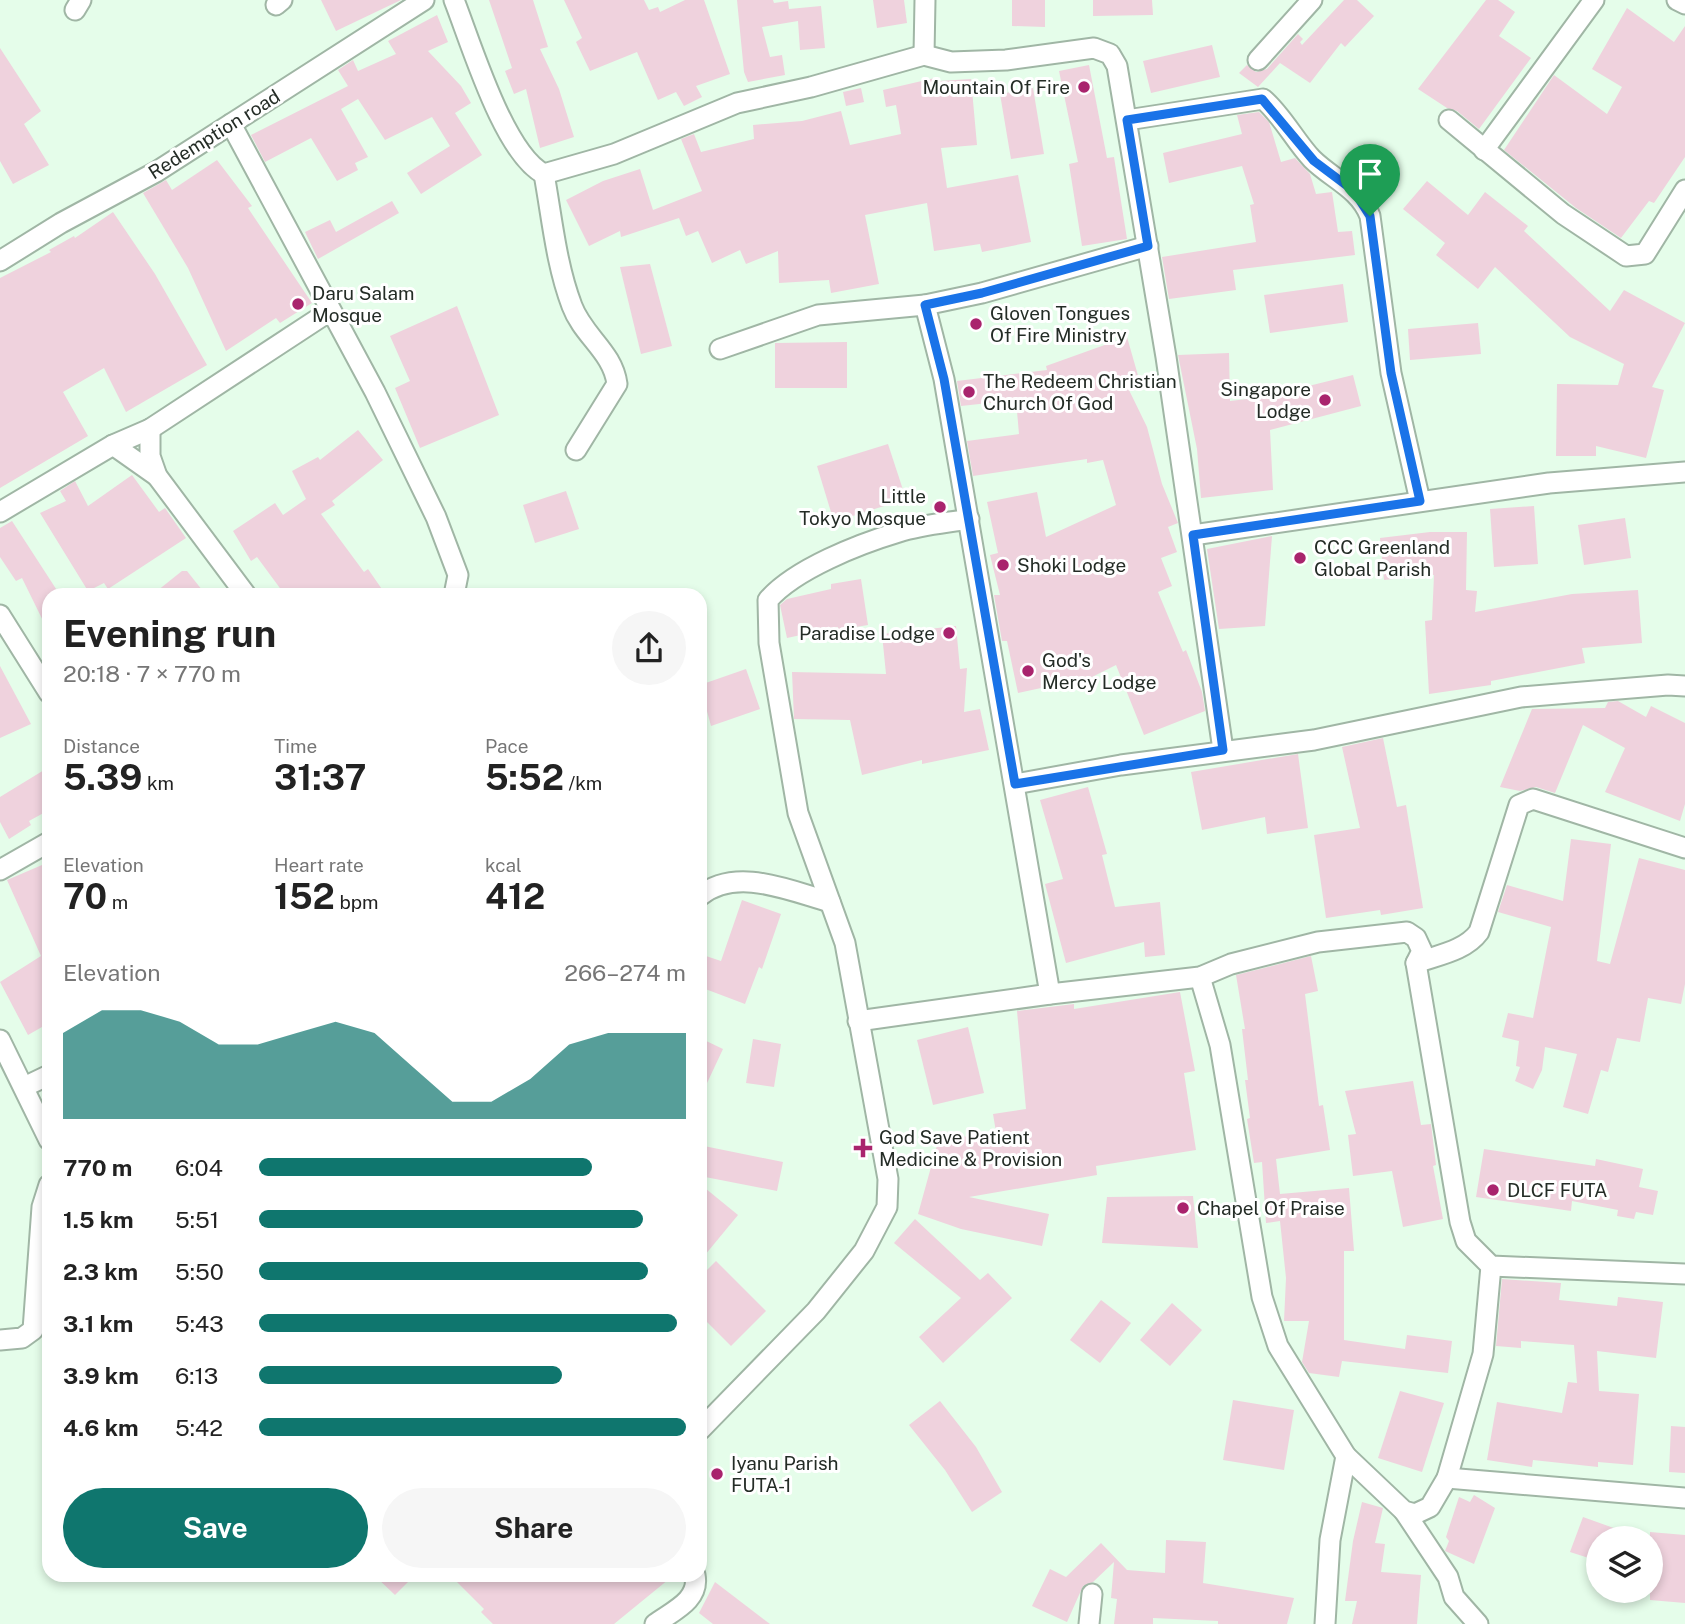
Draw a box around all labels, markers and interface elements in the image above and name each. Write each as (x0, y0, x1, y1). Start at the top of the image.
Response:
place label: Mountain Of Fire (922, 76, 1070, 98)
marker: Mountain Of Fire (1076, 79, 1092, 95)
street label: Redemption road (144, 85, 284, 183)
pin (1340, 144, 1400, 216)
icon: arrive (1351, 155, 1389, 193)
place label: Daru Salam Mosque (312, 282, 415, 326)
marker: Daru Salam Mosque (290, 296, 306, 312)
place label: Gloven Tongues Of Fire Ministry (990, 302, 1130, 346)
marker: Gloven Tongues Of Fire Ministry (968, 316, 984, 332)
place label: The Redeem Christian Church Of God (983, 370, 1177, 414)
place label: Singapore Lodge (1220, 378, 1311, 422)
marker: The Redeem Christian Church Of God (961, 384, 977, 400)
marker: Singapore Lodge (1317, 392, 1333, 408)
place label: Little Tokyo Mosque (799, 485, 926, 529)
marker: Little Tokyo Mosque (932, 499, 948, 515)
place label: CCC Greenland Global Parish (1314, 536, 1450, 580)
marker: CCC Greenland Global Parish (1292, 550, 1308, 566)
place label: Shoki Lodge (1017, 554, 1126, 576)
marker: Shoki Lodge (995, 557, 1011, 573)
text: Evening run (63, 611, 276, 656)
button: share (612, 611, 686, 685)
place label: Paradise Lodge (799, 622, 935, 644)
marker: Paradise Lodge (941, 625, 957, 641)
place label: God's Mercy Lodge (1042, 649, 1157, 693)
text: 20:18 · 7 × 770 m (63, 660, 241, 687)
marker: God's Mercy Lodge (1020, 663, 1036, 679)
text: Distance (63, 735, 140, 757)
text: Time (274, 735, 317, 757)
text: Pace (485, 735, 528, 757)
text: 5.39 (63, 757, 142, 798)
text: 31:37 (274, 757, 366, 798)
text: 5:52 (485, 757, 564, 798)
text: km (142, 772, 174, 794)
text: /km (564, 772, 602, 794)
text: Elevation (63, 854, 144, 876)
text: Heart rate (274, 854, 364, 876)
text: kcal (485, 854, 522, 876)
text: 70 (63, 876, 107, 917)
text: 152 (274, 876, 335, 917)
text: 412 (485, 876, 545, 917)
text: m (107, 891, 128, 913)
text: bpm (335, 891, 379, 913)
text: Elevation (63, 959, 161, 986)
text: 266–274 m (564, 959, 686, 986)
place label: God Save Patient Medicine & Provision (879, 1126, 1062, 1170)
marker: God Save Patient Medicine & Provision (853, 1138, 873, 1158)
text: 770 m (63, 1154, 132, 1181)
text: 6:04 (175, 1154, 223, 1181)
place label: DLCF FUTA (1507, 1179, 1607, 1201)
marker: DLCF FUTA (1485, 1182, 1501, 1198)
place label: Chapel Of Praise (1197, 1197, 1345, 1219)
marker: Chapel Of Praise (1175, 1200, 1191, 1216)
text: 1.5 km (63, 1206, 134, 1233)
text: 5:51 (175, 1206, 219, 1233)
text: 2.3 km (63, 1258, 138, 1285)
text: 5:50 (175, 1258, 224, 1285)
text: 3.1 km (63, 1310, 133, 1337)
text: 5:43 (175, 1310, 224, 1337)
text: 3.9 km (63, 1362, 139, 1389)
text: 6:13 (175, 1362, 218, 1389)
text: 4.6 km (63, 1414, 139, 1441)
text: 5:42 (175, 1414, 223, 1441)
place label: Iyanu Parish FUTA-1 (731, 1452, 839, 1496)
marker: Iyanu Parish FUTA-1 (709, 1466, 725, 1482)
button: Save (63, 1488, 368, 1568)
button: Share (382, 1488, 686, 1568)
map controls (1586, 1526, 1663, 1603)
button: layers (1586, 1526, 1663, 1603)

